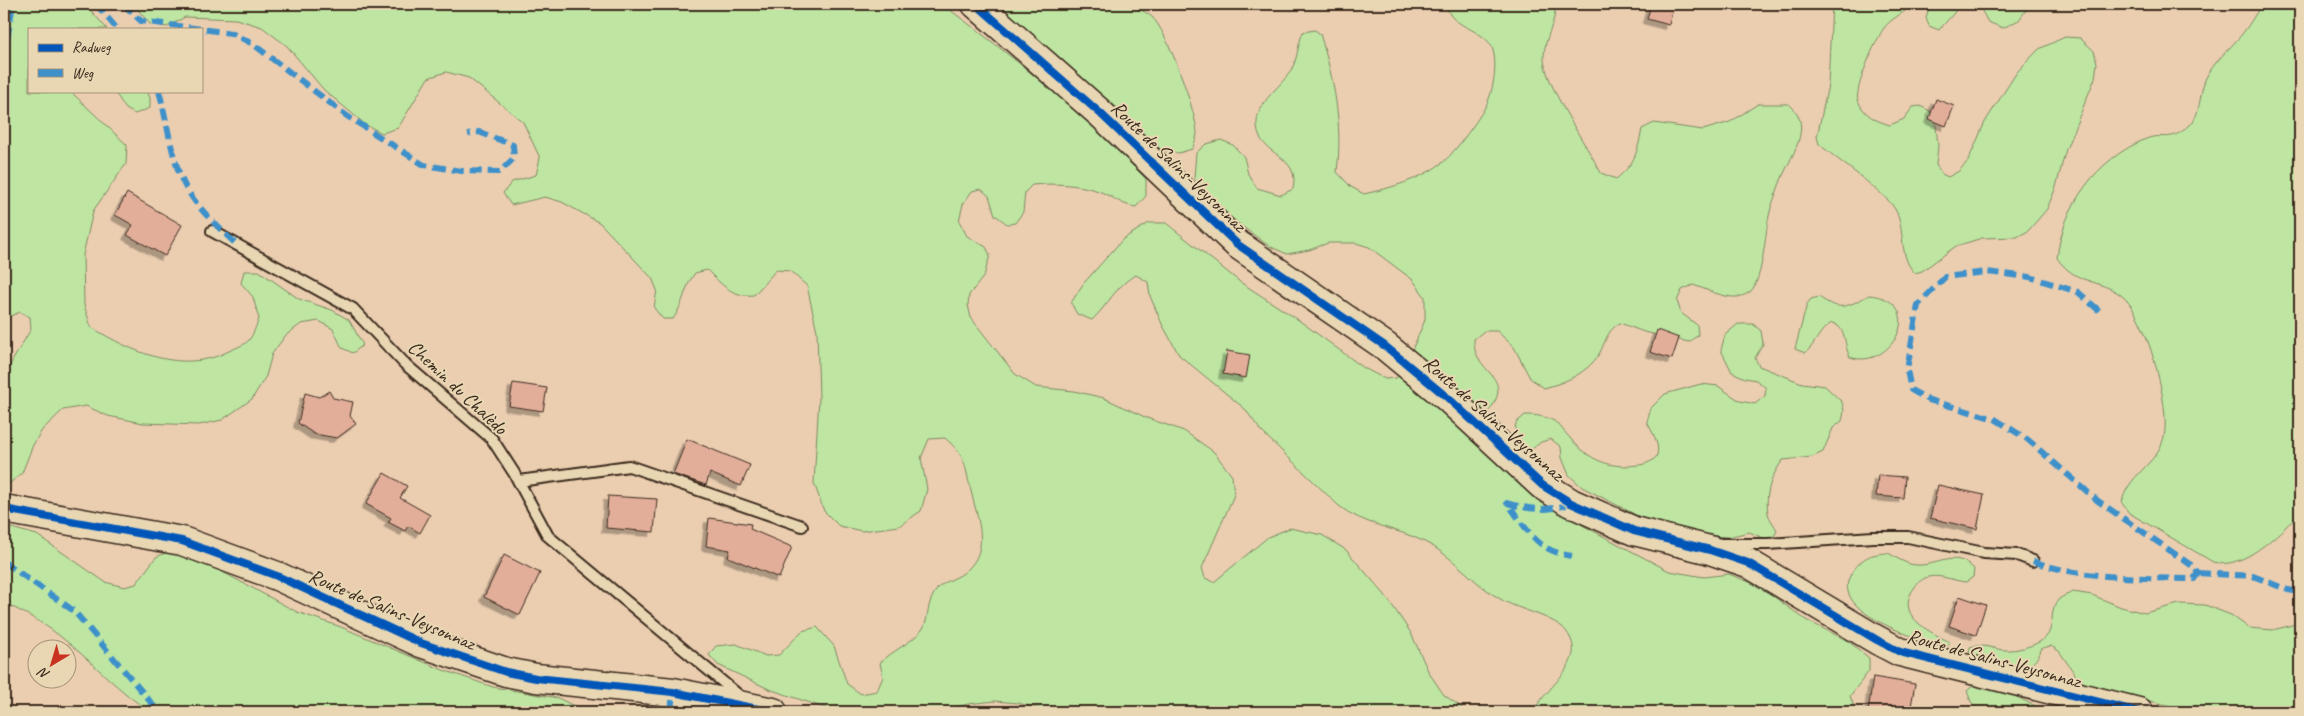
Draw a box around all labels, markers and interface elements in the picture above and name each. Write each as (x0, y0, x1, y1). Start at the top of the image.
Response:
legend (28, 28, 202, 92)
text: Radweg (72, 38, 112, 57)
text: Weg (72, 64, 94, 83)
street label: Route de Salins-Veysonnaz (1106, 95, 1253, 238)
street label: Chemin du Chalèdo (403, 335, 513, 441)
street label: Route de Salins-Veysonnaz (1418, 350, 1570, 487)
street label: Route de Salins-Veysonnaz (305, 563, 480, 656)
street label: Route de Salins-Veysonnaz (1905, 623, 2085, 694)
north arrow (28, 638, 78, 688)
text: N (34, 663, 53, 683)

